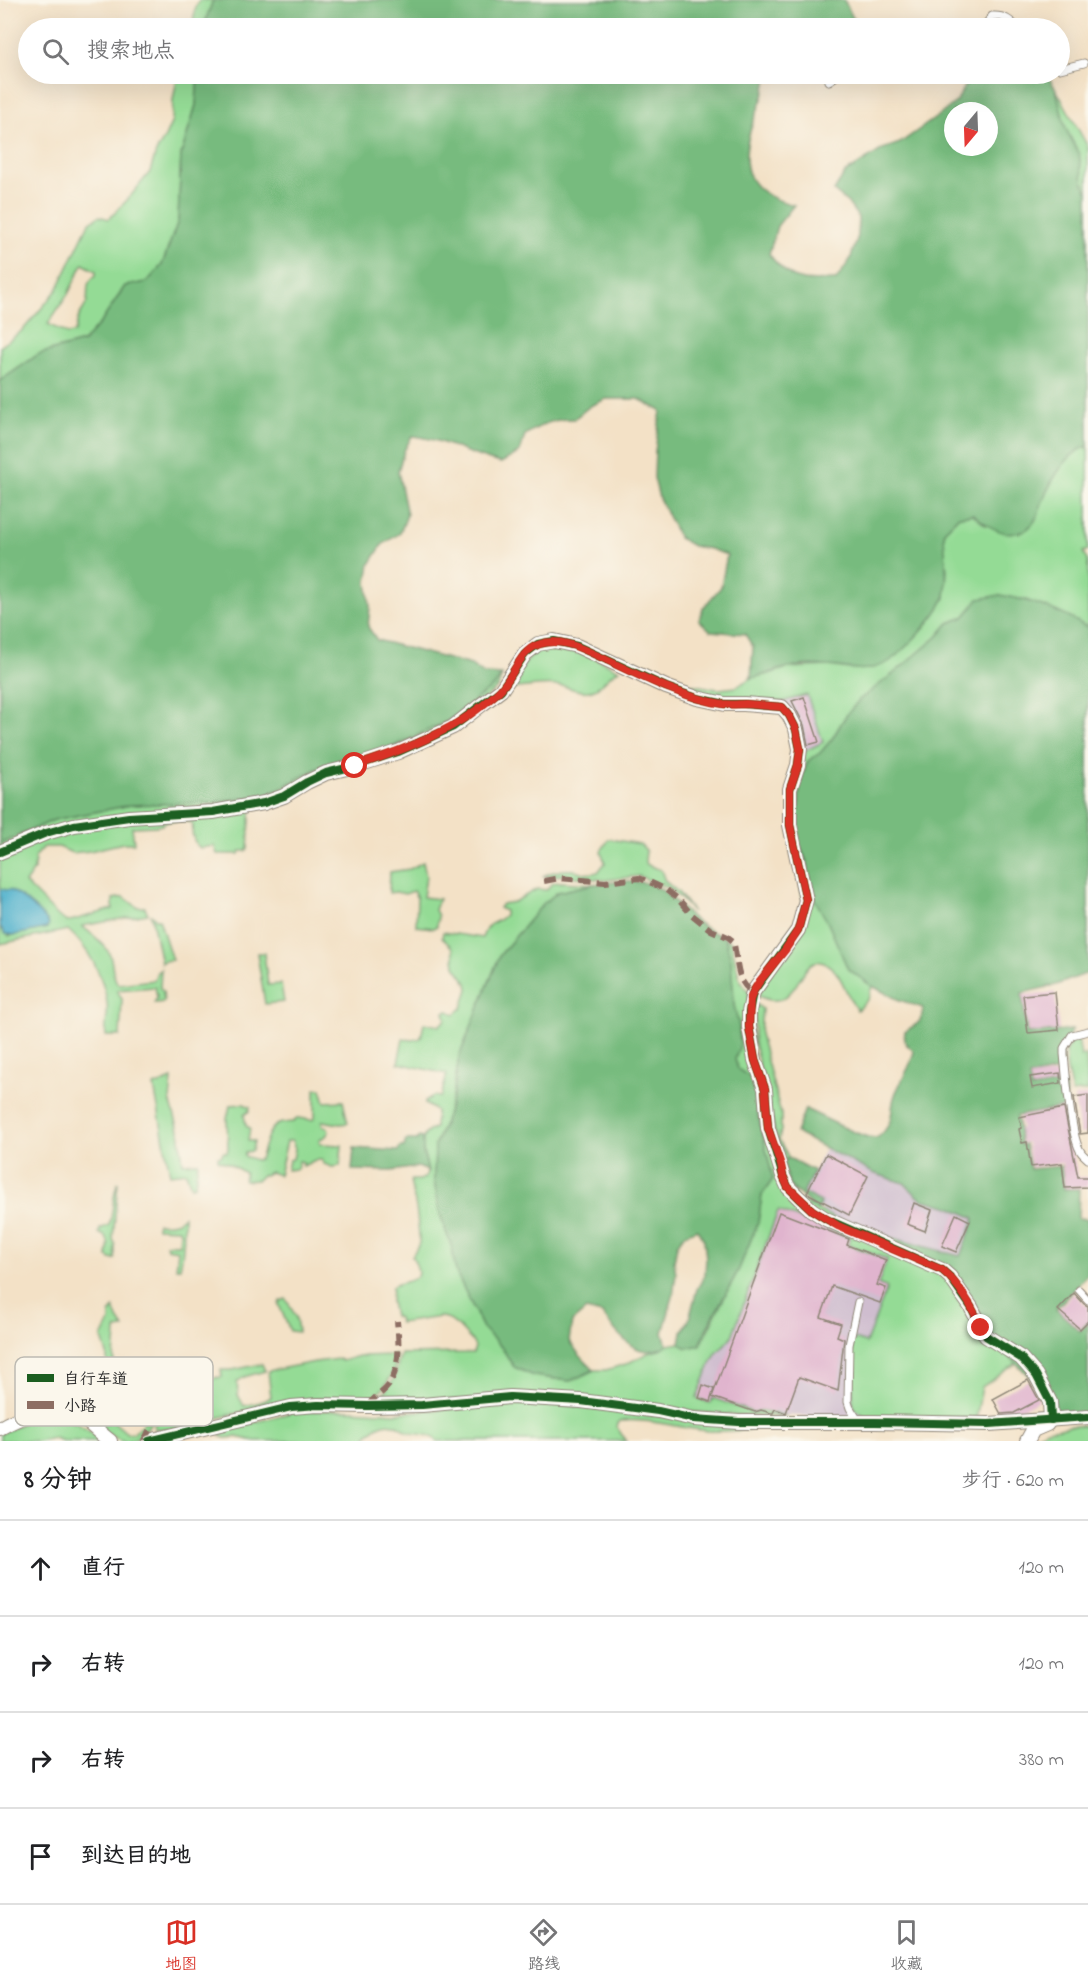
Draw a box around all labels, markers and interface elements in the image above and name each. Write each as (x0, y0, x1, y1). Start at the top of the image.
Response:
search box (18, 18, 1070, 84)
icon: search (39, 35, 72, 68)
text: 搜索地点 (87, 36, 175, 68)
north arrow (944, 102, 998, 156)
route start (341, 752, 367, 778)
route end (967, 1314, 993, 1340)
legend (15, 1357, 213, 1426)
text: 自行车道 (64, 1368, 128, 1392)
text: 小路 (64, 1395, 96, 1419)
text: 8 分钟 (24, 1462, 92, 1500)
text: 步行 · 620 m (962, 1467, 1064, 1496)
icon: ahead (24, 1552, 57, 1585)
text: 直行 (81, 1553, 125, 1585)
text: 120 m (1019, 1554, 1064, 1583)
icon: right (24, 1648, 57, 1681)
text: 右转 (81, 1649, 125, 1681)
text: 120 m (1019, 1650, 1064, 1679)
icon: right (24, 1744, 57, 1777)
text: 右转 (81, 1745, 125, 1777)
text: 380 m (1019, 1746, 1064, 1775)
icon: arrive (24, 1840, 57, 1873)
text: 到达目的地 (81, 1841, 191, 1873)
tab: 地图 (165, 1916, 198, 1977)
tab: 路线 (527, 1916, 560, 1977)
tab: 收藏 (890, 1916, 923, 1977)

